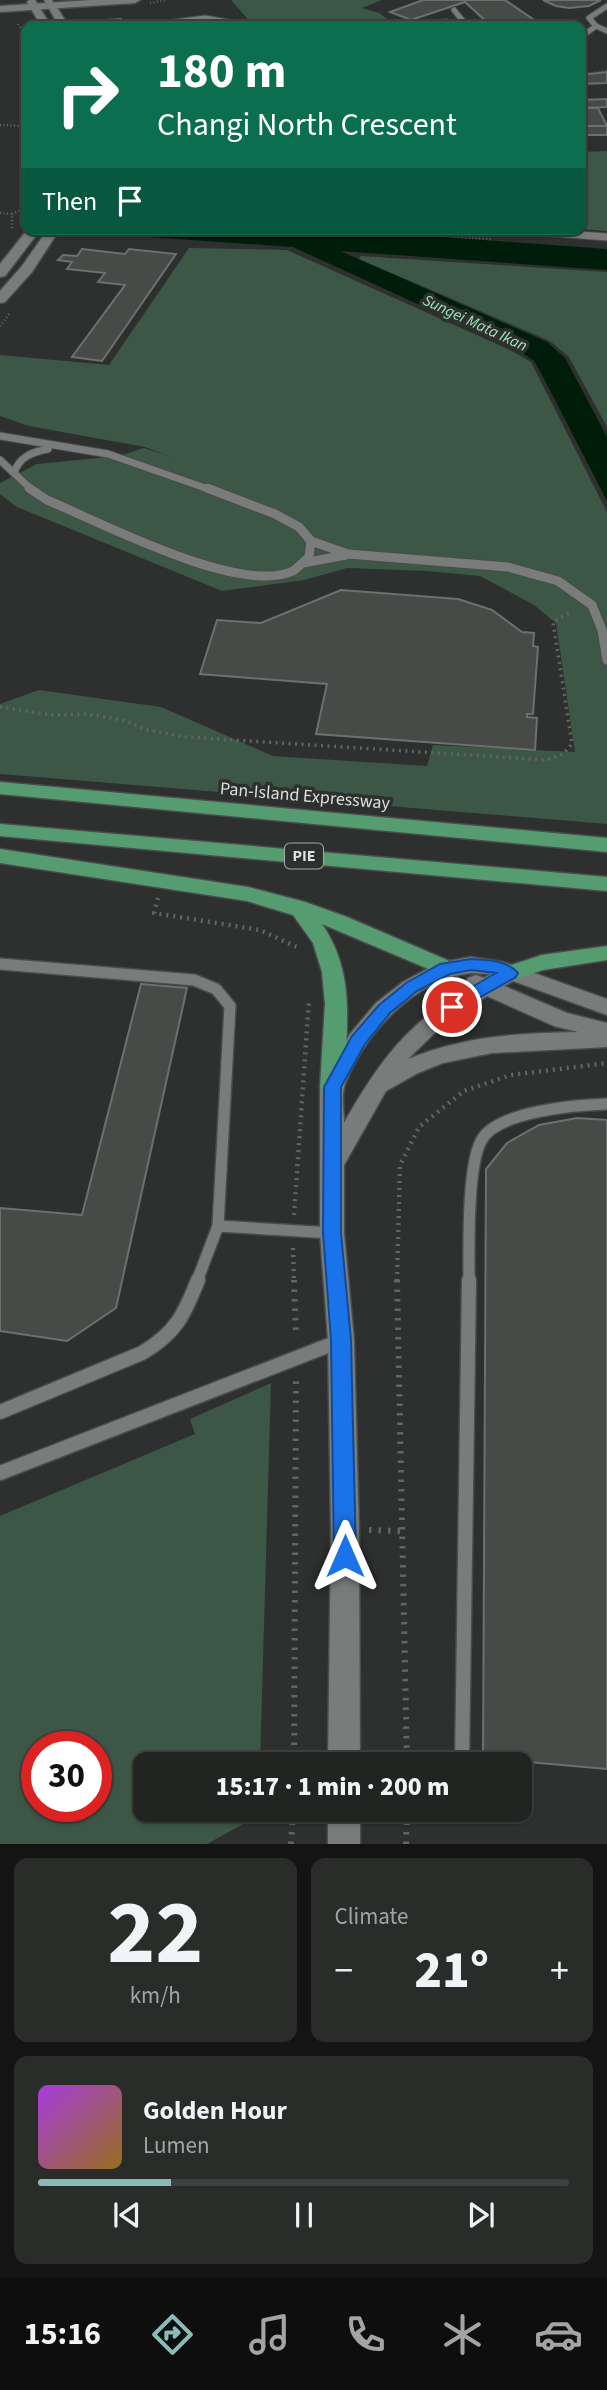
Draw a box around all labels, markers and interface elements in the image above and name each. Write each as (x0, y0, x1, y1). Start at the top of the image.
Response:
text: 180 m (157, 37, 286, 107)
icon: right (42, 49, 133, 140)
text: Changi North Crescent (157, 102, 457, 148)
icon: arrive (111, 182, 149, 220)
text: Then (42, 183, 97, 220)
water label: Sungei Mata Ikan (419, 289, 531, 357)
street label: Pan-Island Expressway (219, 776, 392, 816)
road number: PIE (285, 844, 323, 869)
pin (422, 977, 482, 1037)
icon: arrive (433, 988, 471, 1026)
position arrow (308, 1519, 382, 1593)
speed limit sign: 30 (21, 1731, 112, 1822)
text: 15:17 · 1 min · 200 m (216, 1768, 449, 1805)
text: 22 (107, 1869, 203, 1998)
text: Climate (335, 1900, 408, 1933)
text: 21° (414, 1934, 489, 2008)
text: − (335, 1944, 353, 1998)
text: + (550, 1944, 569, 1998)
text: km/h (130, 1979, 181, 2012)
text: Golden Hour (143, 2092, 287, 2129)
text: Lumen (143, 2129, 210, 2162)
icon: previous (108, 2196, 146, 2234)
icon: pause (285, 2196, 323, 2234)
icon: next (462, 2196, 500, 2234)
icon: directions (148, 2310, 197, 2359)
icon: music (245, 2310, 294, 2359)
icon: phone (341, 2310, 390, 2359)
icon: climate (438, 2310, 487, 2359)
icon: car (534, 2310, 583, 2359)
text: 15:16 (24, 2311, 101, 2357)

